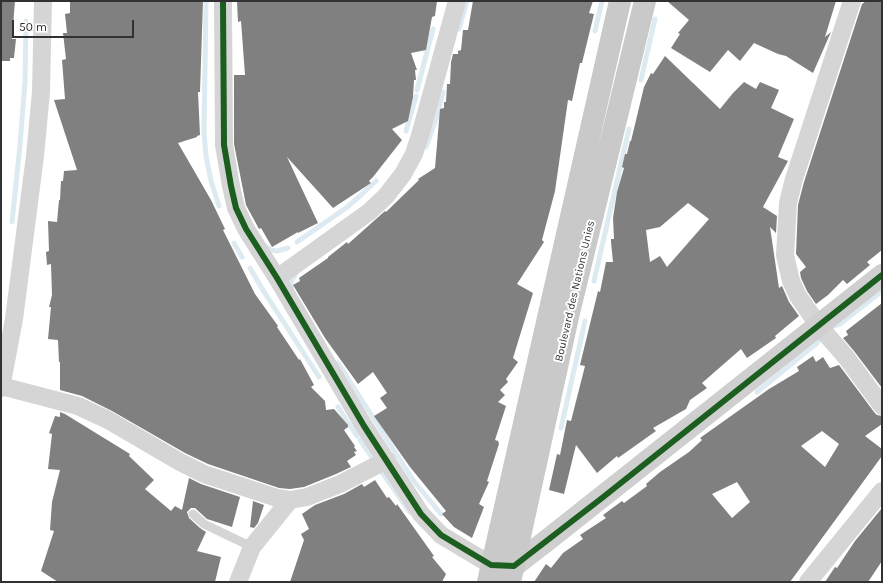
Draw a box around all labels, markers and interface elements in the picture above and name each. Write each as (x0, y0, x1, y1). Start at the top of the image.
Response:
scale bar (14, 12, 136, 38)
text: 50 m (19, 20, 47, 34)
street label: Boulevard des Nations Unies (552, 219, 598, 363)

